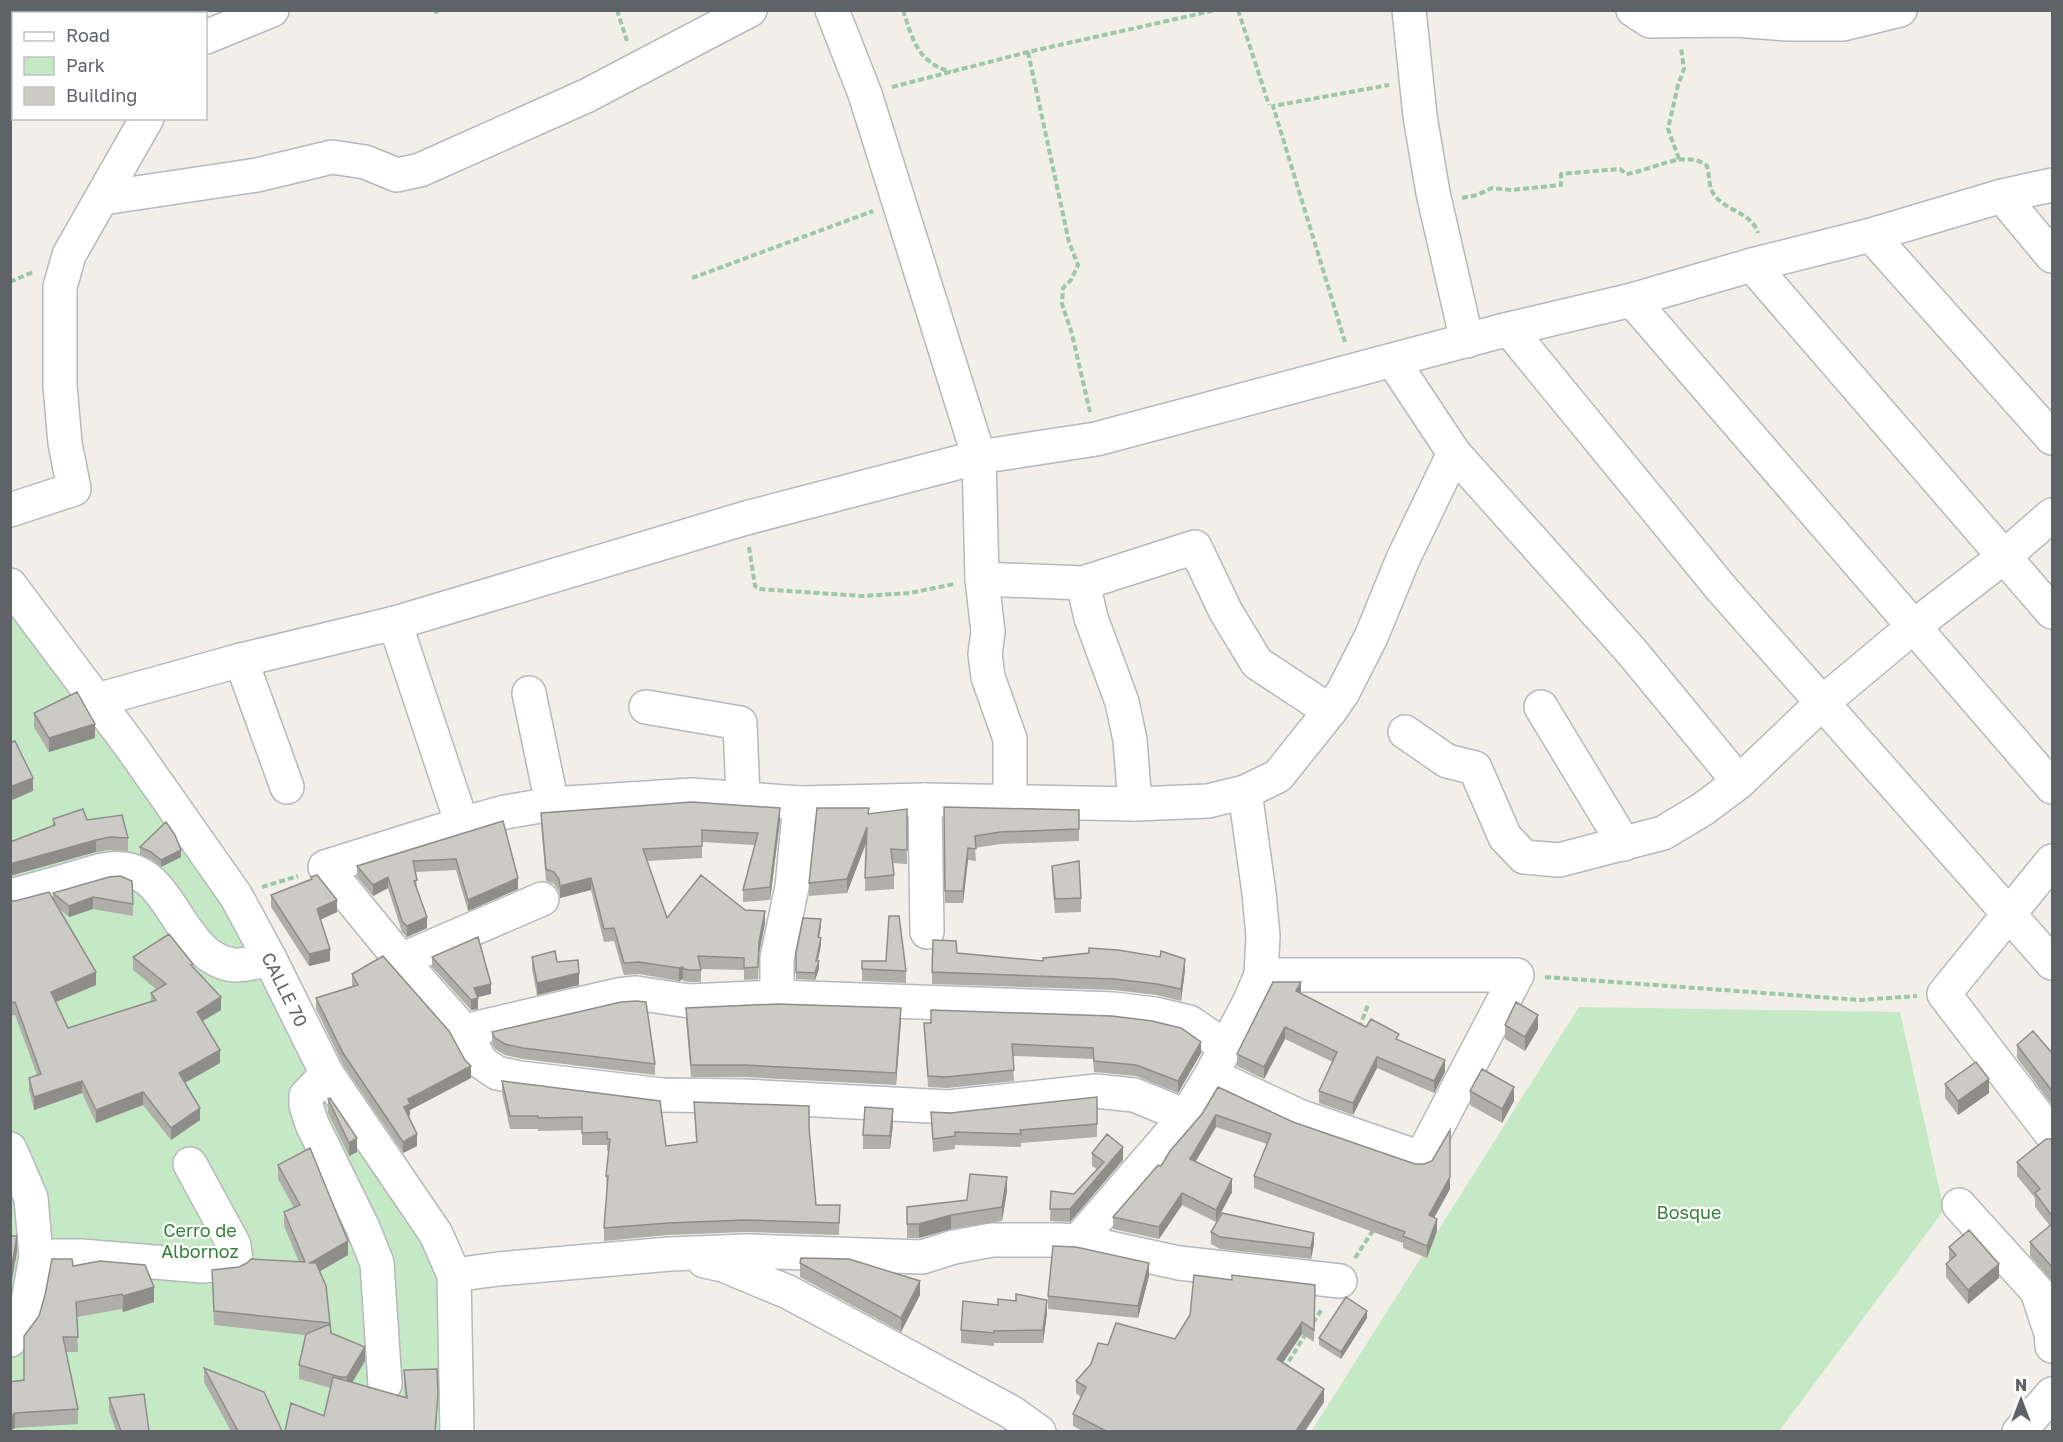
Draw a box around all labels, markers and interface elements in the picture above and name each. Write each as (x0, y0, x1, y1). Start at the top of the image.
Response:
legend (12, 12, 207, 120)
text: Road (66, 24, 110, 46)
text: Park (66, 54, 105, 76)
text: Building (66, 84, 137, 106)
street label: CALLE 70 (257, 948, 313, 1030)
park label: Bosque (1657, 1201, 1721, 1223)
park label: Cerro de Albornoz (161, 1219, 239, 1262)
north arrow (1991, 1370, 2051, 1430)
text: N (2015, 1375, 2027, 1395)

